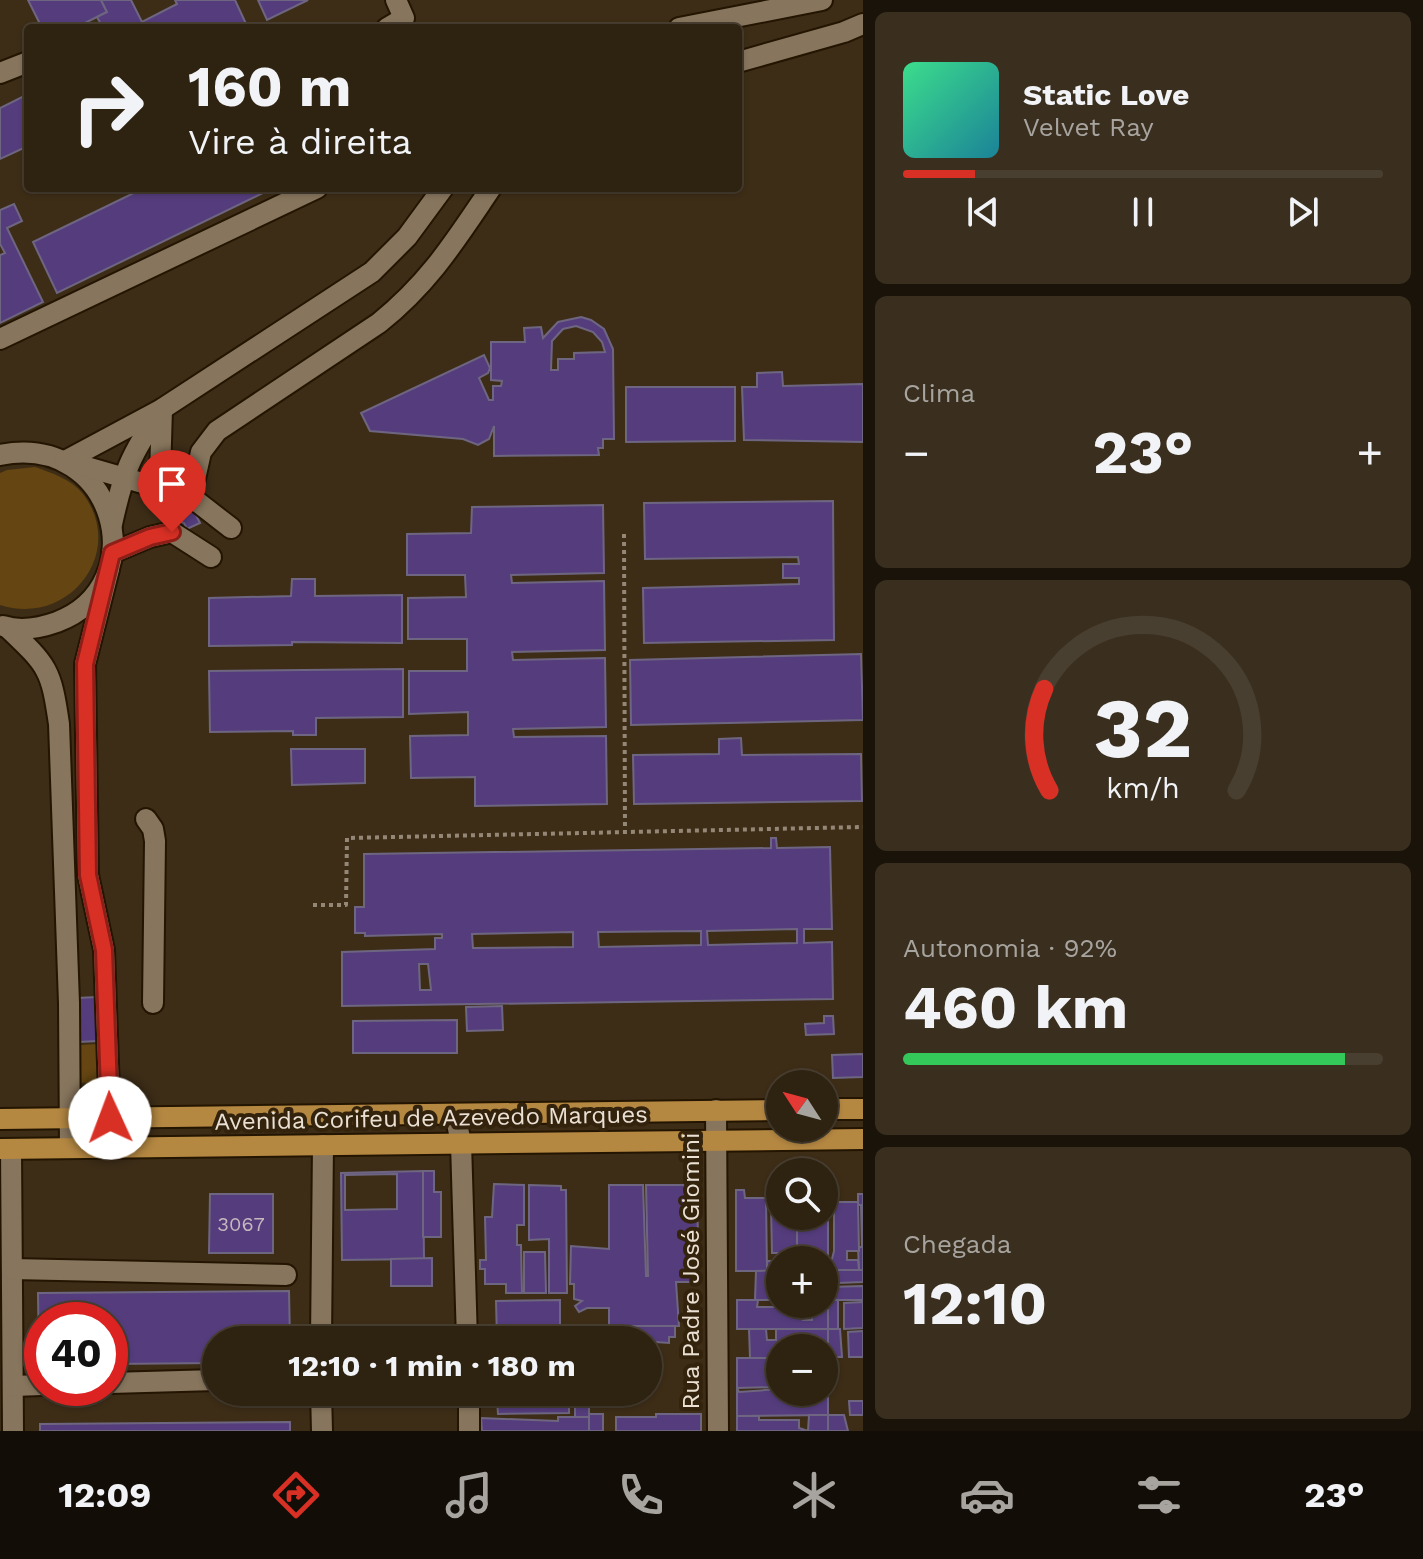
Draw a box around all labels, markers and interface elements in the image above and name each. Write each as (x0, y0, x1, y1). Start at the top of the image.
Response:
text: 160 m (188, 54, 351, 120)
icon: right (56, 56, 160, 160)
text: Static Love (1023, 77, 1189, 112)
text: Velvet Ray (1023, 112, 1154, 142)
text: Vire à direita (188, 121, 412, 163)
icon: previous (961, 190, 1005, 234)
icon: pause (1121, 190, 1165, 234)
icon: next (1281, 190, 1325, 234)
text: Clima (903, 378, 975, 408)
text: 23° (1092, 417, 1194, 488)
text: − (903, 427, 930, 479)
text: + (1356, 427, 1383, 479)
pin (138, 450, 206, 532)
icon: arrive (150, 462, 194, 506)
text: 32 (1094, 680, 1192, 777)
text: km/h (1106, 772, 1180, 806)
text: Autonomia · 92% (903, 933, 1117, 963)
text: 460 km (903, 972, 1128, 1043)
north arrow (766, 1070, 838, 1142)
map controls (766, 1070, 838, 1406)
position arrow (68, 1076, 152, 1160)
street label: Avenida Corifeu de Azevedo Marques (214, 1100, 648, 1136)
street label: Rua Padre José Giomini (677, 1133, 705, 1409)
button: search (766, 1158, 838, 1230)
house number: 3067 (217, 1212, 265, 1236)
text: Chegada (903, 1229, 1012, 1259)
button: + (766, 1246, 838, 1318)
text: 12:10 (903, 1268, 1047, 1339)
speed limit sign: 40 (24, 1302, 128, 1406)
button: − (766, 1334, 838, 1406)
text: 12:10 · 1 min · 180 m (288, 1348, 576, 1383)
icon: directions (268, 1467, 324, 1523)
icon: music (441, 1467, 497, 1523)
icon: phone (613, 1467, 669, 1523)
icon: climate (786, 1467, 842, 1523)
icon: car (959, 1467, 1015, 1523)
icon: filters (1131, 1467, 1187, 1523)
text: 12:09 (58, 1474, 152, 1516)
text: 23° (1304, 1474, 1365, 1516)

